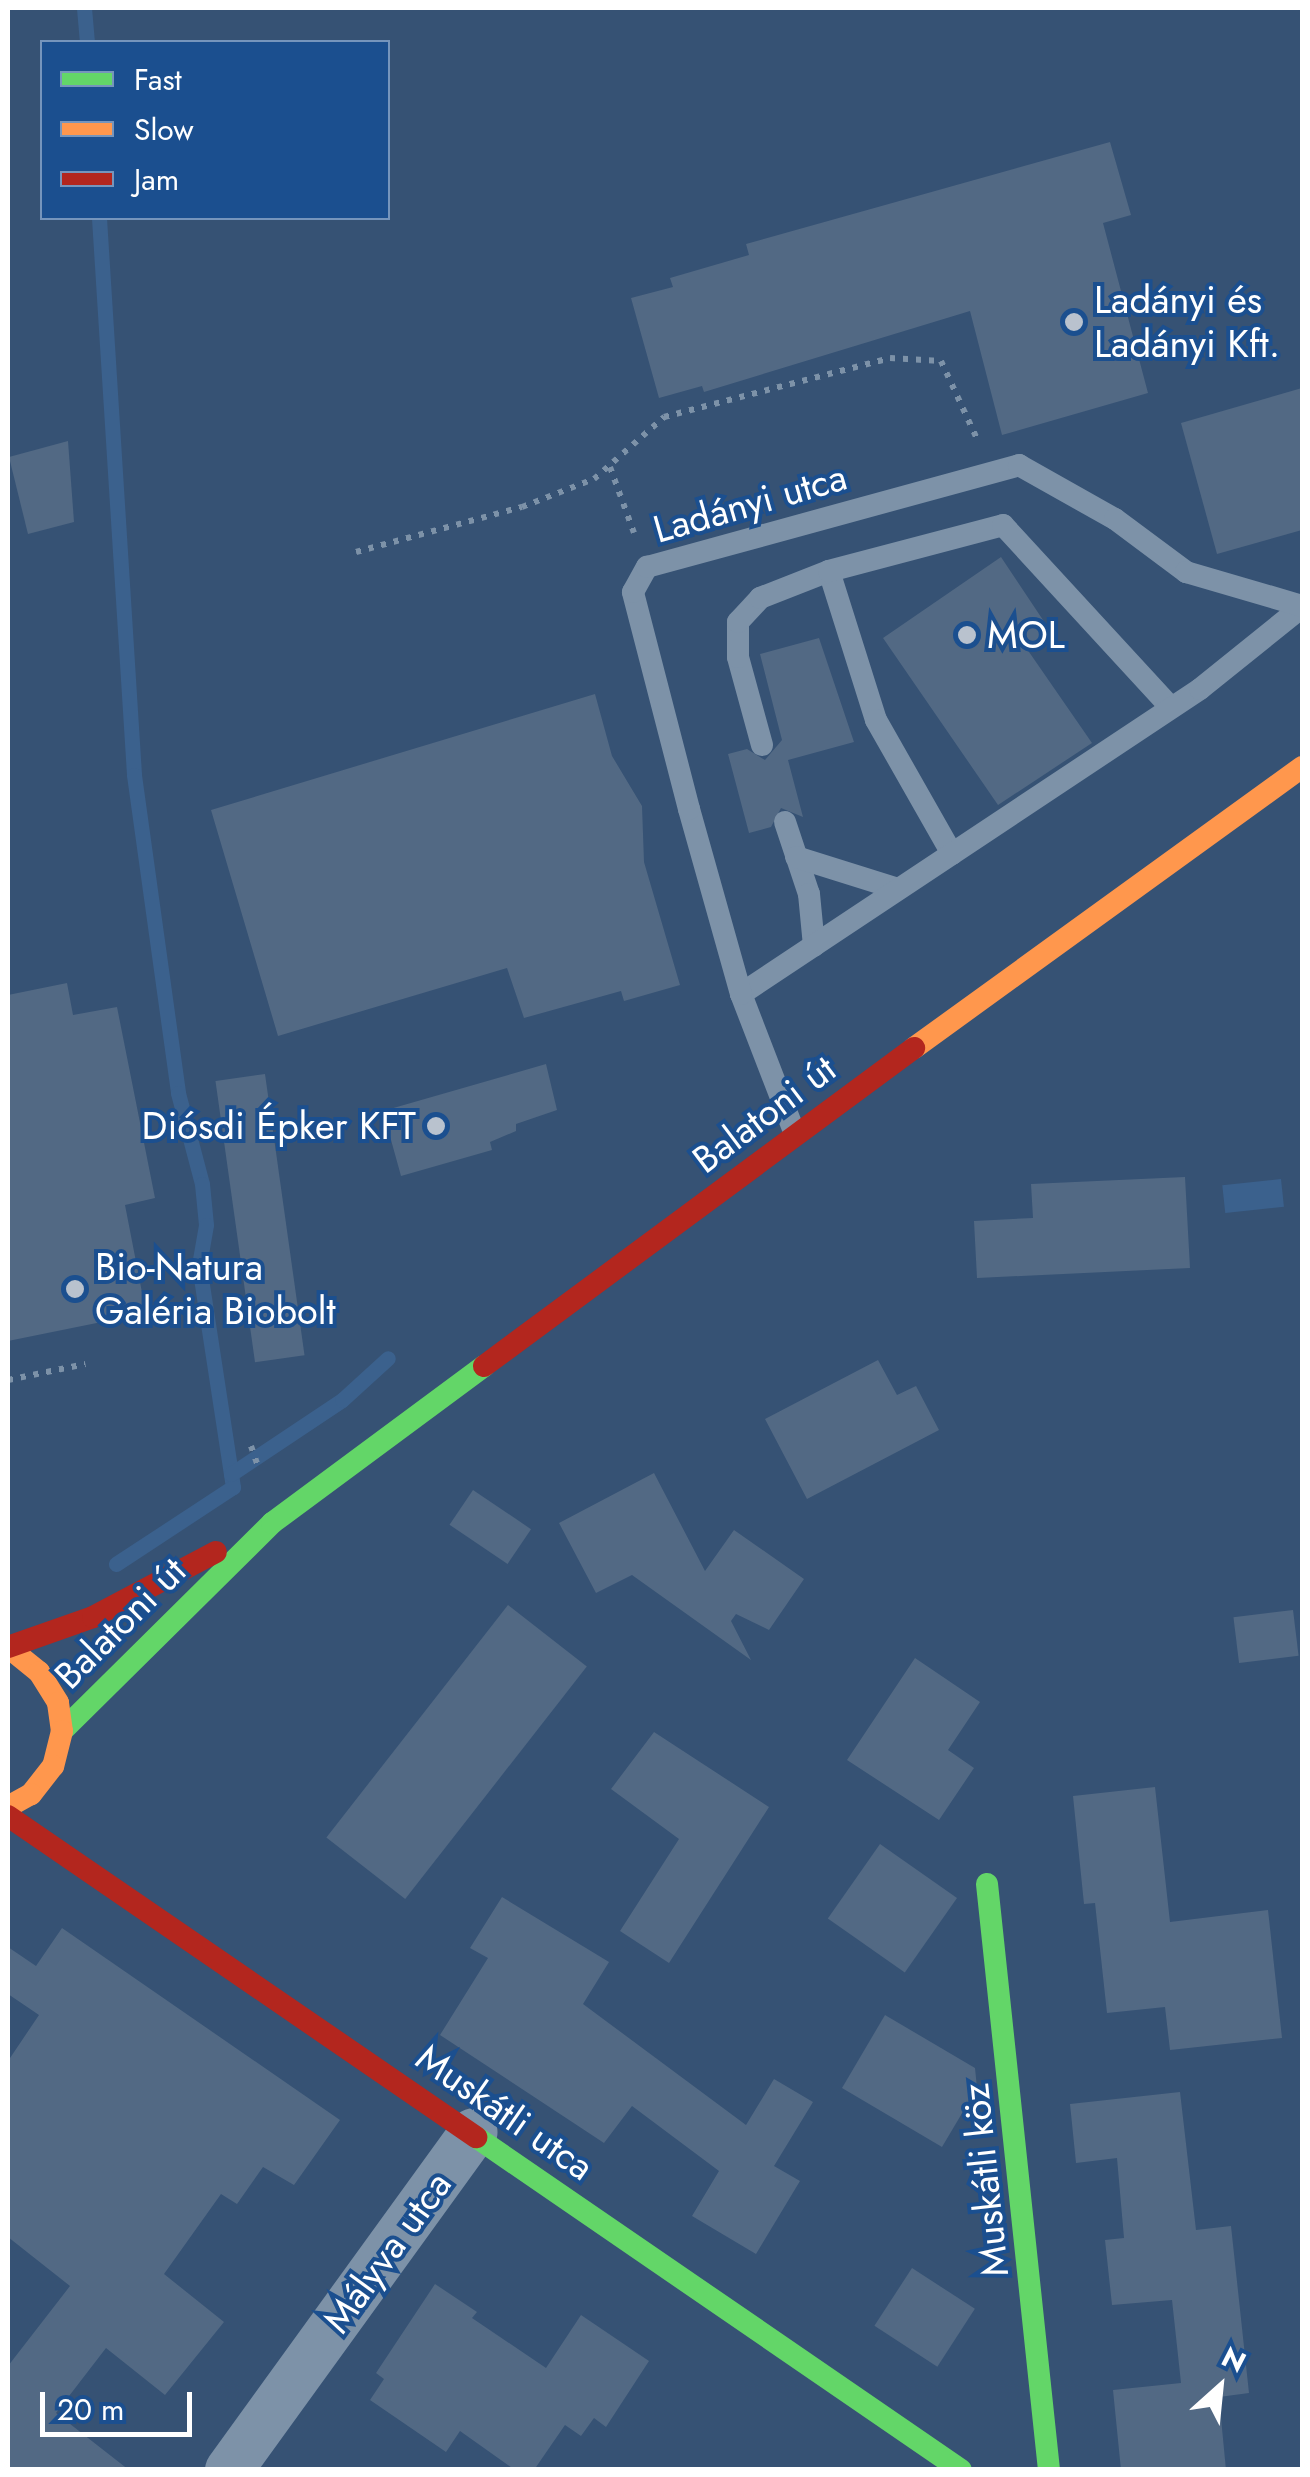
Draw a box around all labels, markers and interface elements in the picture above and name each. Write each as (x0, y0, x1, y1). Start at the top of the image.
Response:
legend (40, 40, 390, 220)
text: Fast (134, 58, 182, 101)
text: Slow (134, 108, 194, 151)
text: Jam (134, 158, 179, 201)
place label: Ladányi és Ladányi Kft. (1094, 277, 1280, 366)
marker: Ladányi és Ladányi Kft. (1063, 311, 1085, 333)
street label: Ladányi utca (648, 454, 852, 552)
place label: MOL (987, 612, 1065, 658)
marker: MOL (956, 624, 978, 646)
street label: Balatoni út (684, 1046, 844, 1182)
place label: Diósdi Épker KFT (142, 1103, 416, 1149)
marker: Diósdi Épker KFT (425, 1115, 447, 1137)
place label: Bio-Natura Galéria Biobolt (95, 1244, 336, 1334)
marker: Bio-Natura Galéria Biobolt (64, 1278, 86, 1300)
street label: Balatoni út (45, 1548, 195, 1698)
street label: Muskátli utca (408, 2034, 602, 2190)
street label: Muskátli köz (952, 2081, 1018, 2279)
street label: Mályva utca (313, 2163, 461, 2341)
north arrow (1170, 2337, 1270, 2437)
text: N (1215, 2337, 1253, 2383)
scale bar (45, 2372, 198, 2434)
text: 20 m (57, 2388, 124, 2431)

